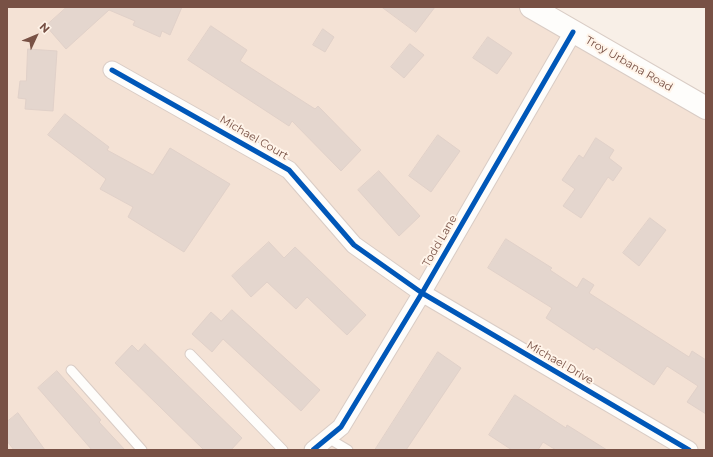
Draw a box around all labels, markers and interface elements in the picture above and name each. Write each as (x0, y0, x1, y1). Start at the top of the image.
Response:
north arrow (16, 16, 56, 56)
text: N (37, 20, 53, 36)
street label: Troy Urbana Road (583, 34, 675, 94)
street label: Michael Court (217, 113, 291, 163)
street label: Todd Lane (420, 213, 460, 269)
street label: Michael Drive (524, 339, 596, 387)

